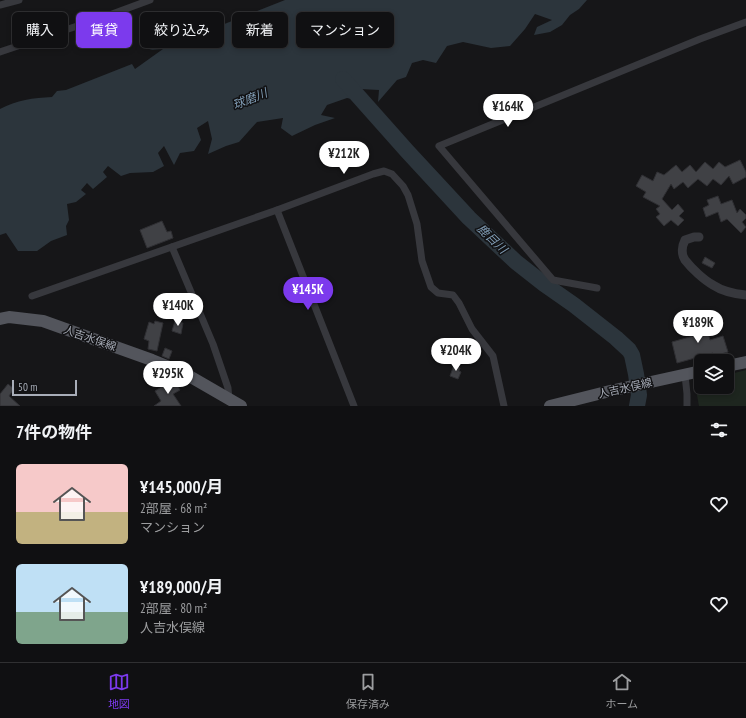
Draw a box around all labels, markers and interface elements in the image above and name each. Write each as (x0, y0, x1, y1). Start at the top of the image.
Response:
chip: 購入 (12, 12, 68, 48)
chip: 賃貸 (76, 12, 132, 48)
chip: 絞り込み (140, 12, 224, 48)
chip: 新着 (232, 12, 288, 48)
chip: マンション (296, 12, 394, 48)
water label: 球磨川 (230, 84, 271, 112)
pin: ¥164K (480, 94, 536, 128)
text: ¥164K (492, 98, 524, 115)
pin: ¥212K (316, 141, 372, 175)
text: ¥212K (328, 145, 360, 162)
water label: 鹿目川 (474, 221, 512, 258)
pin: ¥145K (280, 277, 336, 311)
text: ¥145K (292, 281, 324, 298)
pin: ¥140K (150, 293, 206, 327)
text: ¥140K (162, 297, 194, 314)
pin: ¥189K (670, 310, 726, 344)
text: ¥189K (682, 314, 714, 331)
street label: 人吉水俣線 (62, 322, 118, 354)
pin: ¥204K (428, 338, 484, 372)
text: ¥204K (440, 342, 472, 359)
map controls (694, 354, 734, 394)
button: layers (694, 354, 734, 394)
pin: ¥295K (140, 361, 196, 395)
text: ¥295K (152, 365, 184, 382)
street label: 人吉水俣線 (597, 375, 653, 401)
scale bar (12, 378, 77, 397)
text: 50 m (18, 380, 37, 394)
icon: filters (708, 419, 730, 441)
text: 7件の物件 (16, 421, 92, 443)
text: ¥145,000/月 (140, 476, 224, 498)
icon: home (48, 480, 96, 528)
icon: heart (708, 493, 730, 515)
text: 2部屋 · 68 m² (140, 500, 207, 517)
text: マンション (140, 519, 205, 536)
text: ¥189,000/月 (140, 576, 224, 598)
icon: home (48, 580, 96, 628)
icon: heart (708, 593, 730, 615)
text: 2部屋 · 80 m² (140, 600, 207, 617)
text: 人吉水俣線 (140, 619, 205, 636)
tab: 地図 (108, 671, 130, 711)
tab: 保存済み (346, 671, 390, 711)
tab: ホーム (605, 671, 638, 711)

